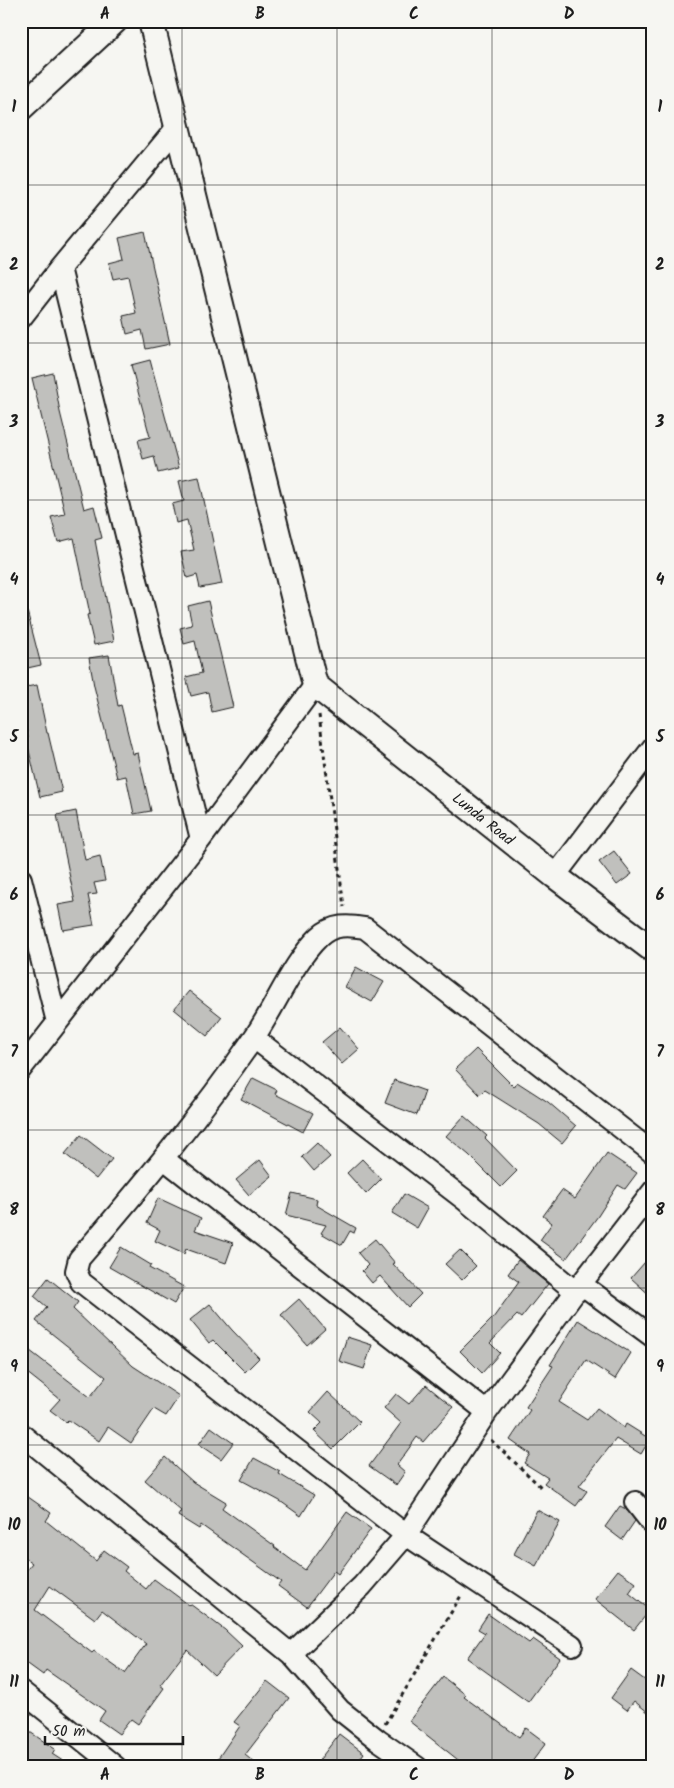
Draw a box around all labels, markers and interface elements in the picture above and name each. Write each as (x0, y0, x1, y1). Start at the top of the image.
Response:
text: A (100, 2, 110, 27)
text: B (255, 2, 265, 27)
text: C (409, 2, 419, 27)
text: D (564, 2, 575, 27)
text: 1 (12, 95, 17, 120)
text: 1 (658, 95, 663, 120)
text: 2 (9, 253, 19, 278)
text: 2 (655, 253, 665, 278)
text: 3 (9, 410, 19, 435)
text: 3 (655, 410, 665, 435)
text: 4 (10, 568, 19, 593)
text: 4 (656, 568, 665, 593)
text: 5 (9, 725, 20, 750)
text: 5 (655, 725, 666, 750)
street label: Lunda Road (446, 787, 519, 852)
text: 6 (10, 883, 19, 908)
text: 6 (656, 883, 665, 908)
text: 7 (10, 1040, 18, 1065)
text: 7 (656, 1040, 664, 1065)
text: 8 (9, 1198, 19, 1223)
text: 8 (655, 1198, 665, 1223)
text: 9 (10, 1355, 18, 1380)
text: 9 (656, 1355, 664, 1380)
text: 10 (7, 1513, 21, 1538)
text: 10 (653, 1513, 667, 1538)
text: 11 (9, 1670, 19, 1695)
text: 11 (655, 1670, 665, 1695)
scale bar (45, 1713, 182, 1745)
text: 50 m (52, 1720, 86, 1744)
text: A (100, 1763, 110, 1788)
text: B (255, 1763, 265, 1788)
text: C (409, 1763, 419, 1788)
text: D (564, 1763, 575, 1788)

